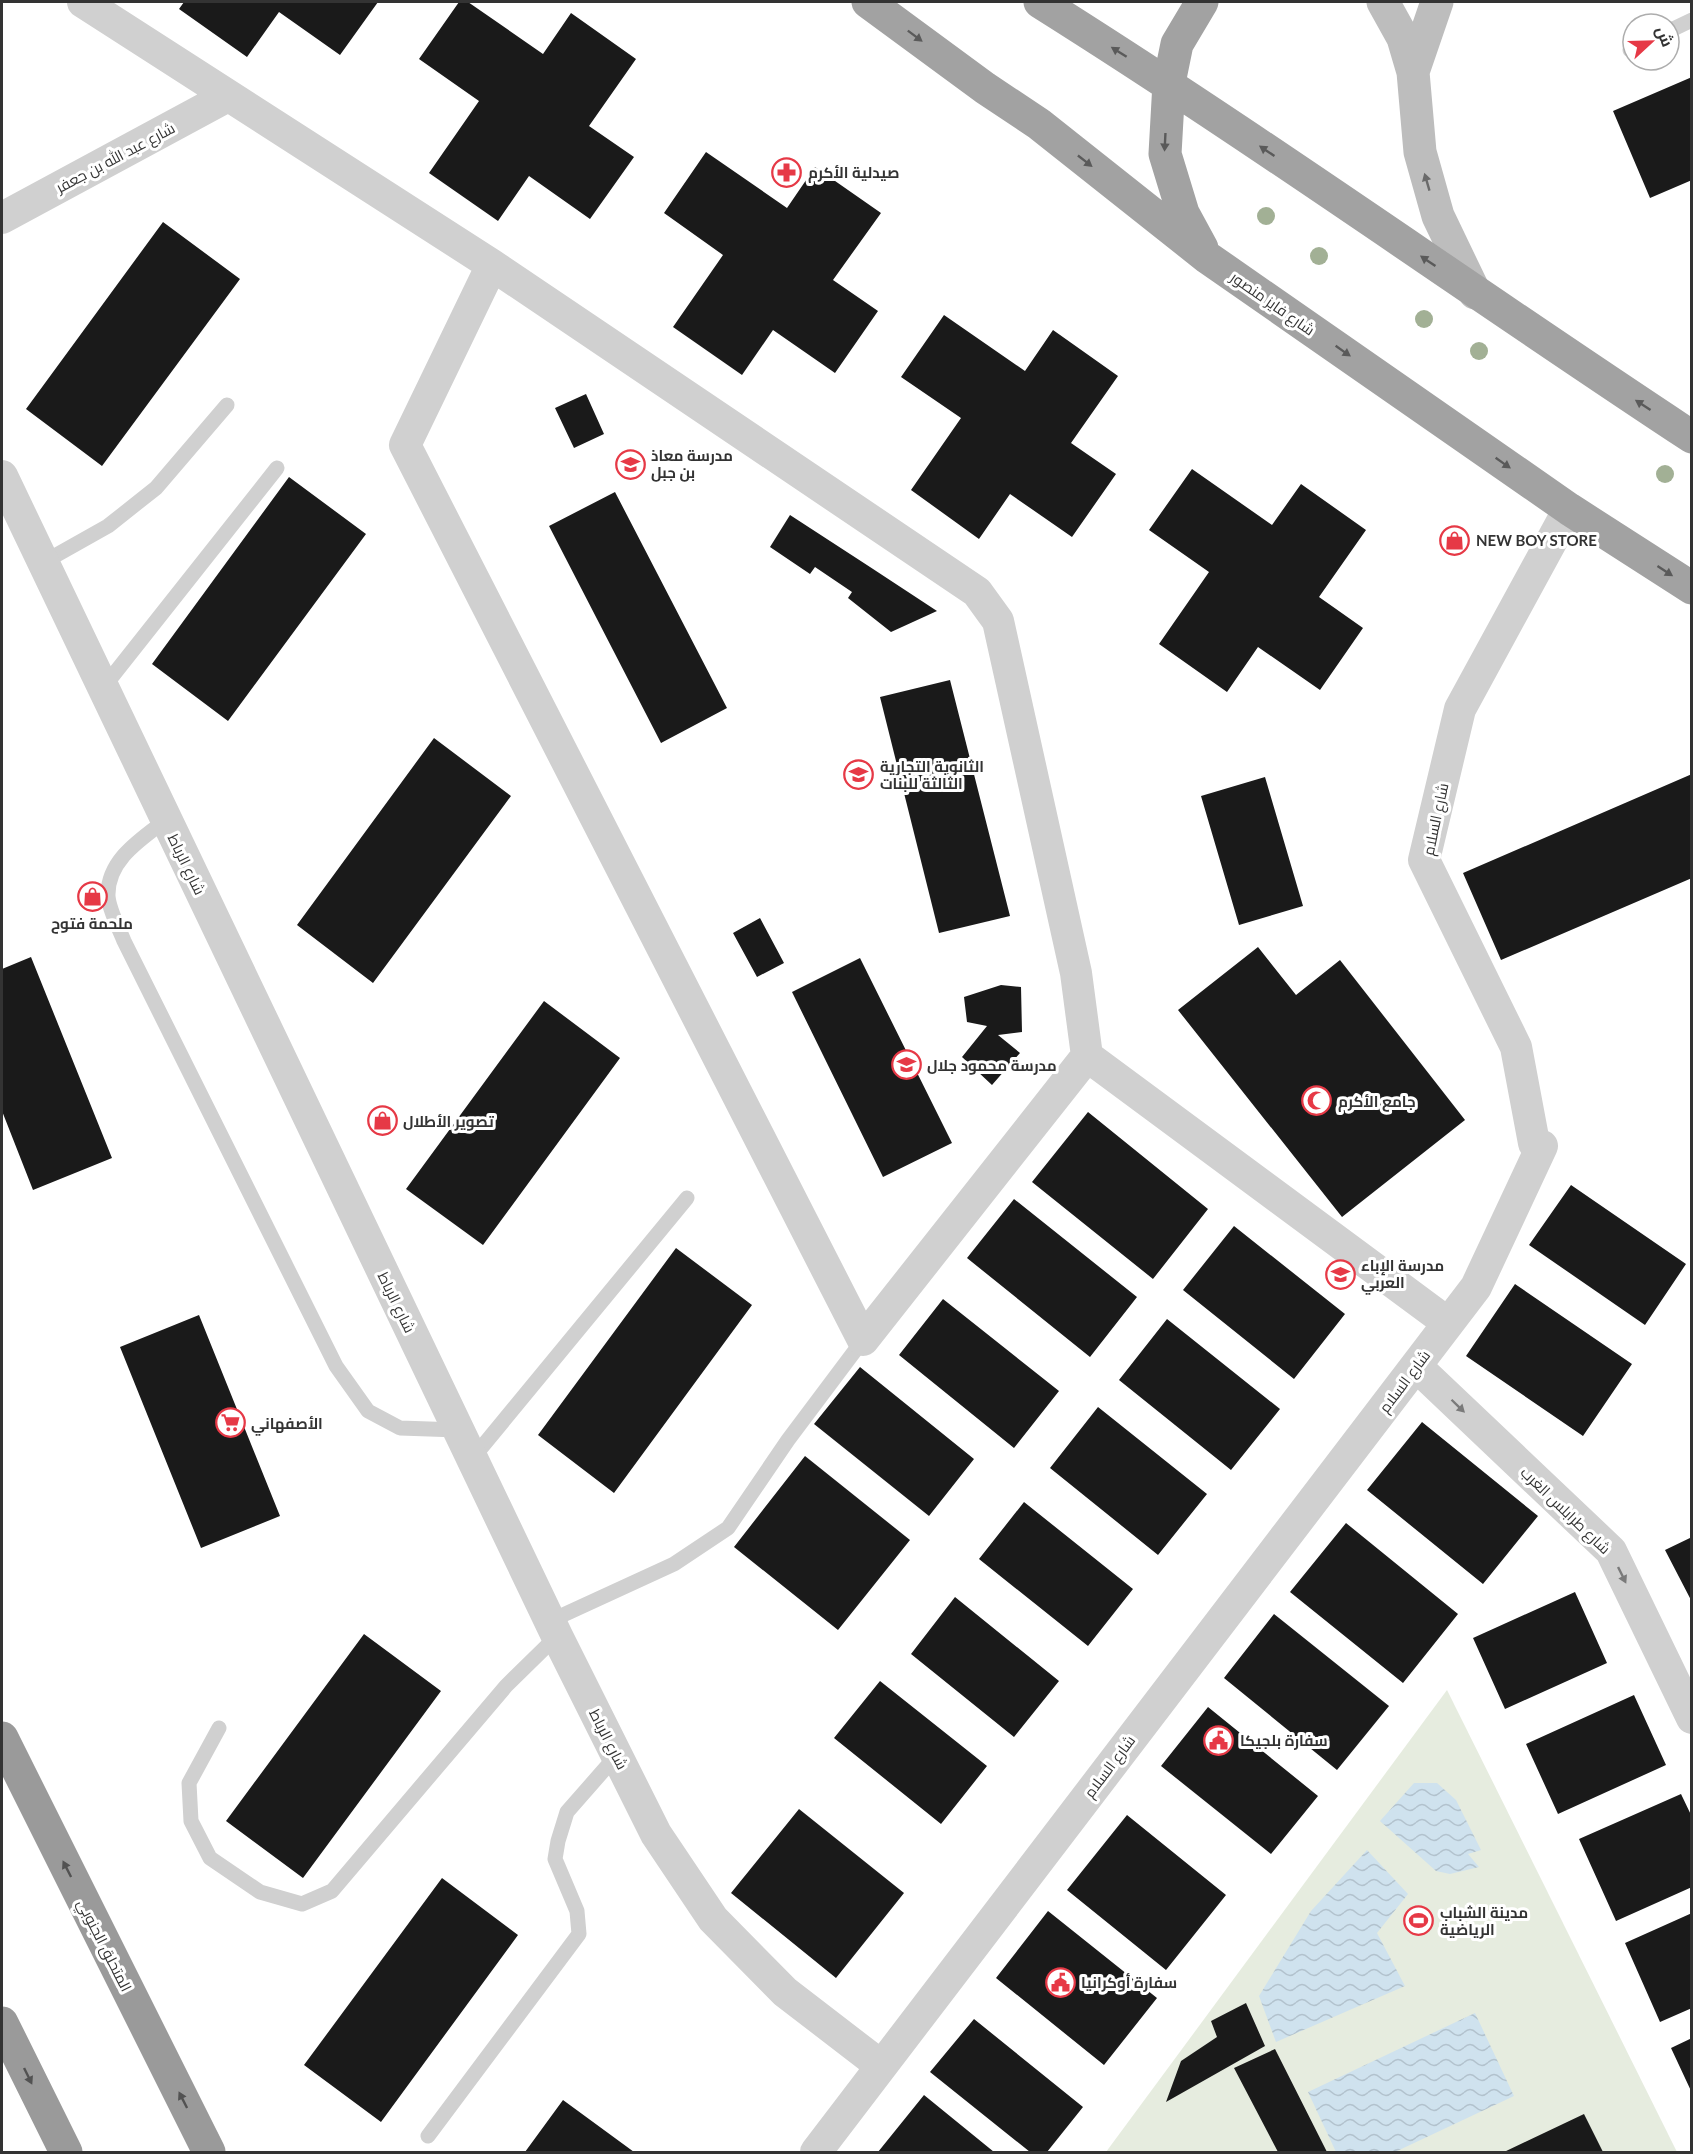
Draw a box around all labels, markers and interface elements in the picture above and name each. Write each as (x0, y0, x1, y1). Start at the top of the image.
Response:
north arrow (1621, 12, 1681, 72)
text: ش (1652, 23, 1678, 50)
one-way arrow (907, 30, 922, 42)
one-way arrow (1111, 46, 1128, 57)
street label: شارع عبد الله بن جعفر (52, 118, 179, 199)
one-way arrow (1161, 132, 1170, 151)
one-way arrow (1260, 145, 1276, 157)
one-way arrow (1077, 154, 1093, 167)
pharmacy icon: صيدلية الأكرم (771, 156, 803, 188)
place label: صيدلية الأكرم (808, 163, 900, 183)
one-way arrow (1422, 173, 1431, 191)
one-way arrow (1421, 255, 1437, 267)
street label: شارع فايز منصور (1225, 267, 1318, 341)
one-way arrow (1335, 345, 1351, 356)
one-way arrow (1635, 399, 1651, 411)
place label: مدرسة معاذ بن جبل (651, 446, 733, 482)
school or university icon: مدرسة معاذ بن جبل (614, 448, 646, 480)
one-way arrow (1494, 457, 1510, 469)
shop icon: NEW BOY STORE (1439, 524, 1471, 556)
place label: NEW BOY STORE (1476, 531, 1597, 549)
one-way arrow (1657, 565, 1673, 576)
place label: الثانوية التجارية الثالثة للبنات (880, 757, 984, 792)
school or university icon: الثانوية التجارية الثالثة للبنات (843, 759, 875, 791)
street label: شارع السلام (1419, 781, 1454, 857)
street label: شارع الرباط (162, 831, 209, 899)
shop icon: ملحمة فتوح (76, 880, 108, 912)
place label: ملحمة فتوح (51, 914, 133, 934)
school or university icon: مدرسة محمود جلال (890, 1049, 922, 1081)
place label: مدرسة محمود جلال (927, 1056, 1057, 1075)
mosque icon: جامع الأكرم (1301, 1085, 1333, 1117)
place label: جامع الأكرم (1338, 1092, 1416, 1112)
shop icon: تصوير الأطلال (366, 1105, 398, 1137)
place label: تصوير الأطلال (403, 1112, 494, 1131)
place label: مدرسة الإباء العربي (1361, 1256, 1444, 1295)
school or university icon: مدرسة الإباء العربي (1324, 1258, 1356, 1290)
street label: شارع الرباط (372, 1269, 419, 1337)
street label: شارع السلام (1375, 1346, 1436, 1418)
one-way arrow (1450, 1399, 1465, 1412)
supermarket icon: الأصفهاني (214, 1407, 246, 1439)
place label: الأصفهاني (251, 1414, 323, 1436)
street label: شارع طرابلس الغرب (1515, 1463, 1615, 1560)
one-way arrow (1618, 1566, 1627, 1583)
street label: شارع الرباط (583, 1706, 632, 1774)
public building icon: سفارة بلجيكا (1203, 1724, 1235, 1756)
street label: شارع السلام (1080, 1731, 1141, 1803)
place label: سفارة بلجيكا (1240, 1731, 1328, 1750)
one-way arrow (63, 1861, 72, 1878)
street label: المتحلق الجنوبي (70, 1896, 136, 1996)
place label: مدينة الشباب الرياضية (1440, 1903, 1528, 1939)
sports icon: مدينة الشباب الرياضية (1403, 1905, 1435, 1937)
public building icon: سفارة أوكرانيا (1044, 1966, 1076, 1998)
place label: سفارة أوكرانيا (1081, 1973, 1177, 1992)
one-way arrow (23, 2067, 32, 2084)
one-way arrow (178, 2092, 187, 2109)

